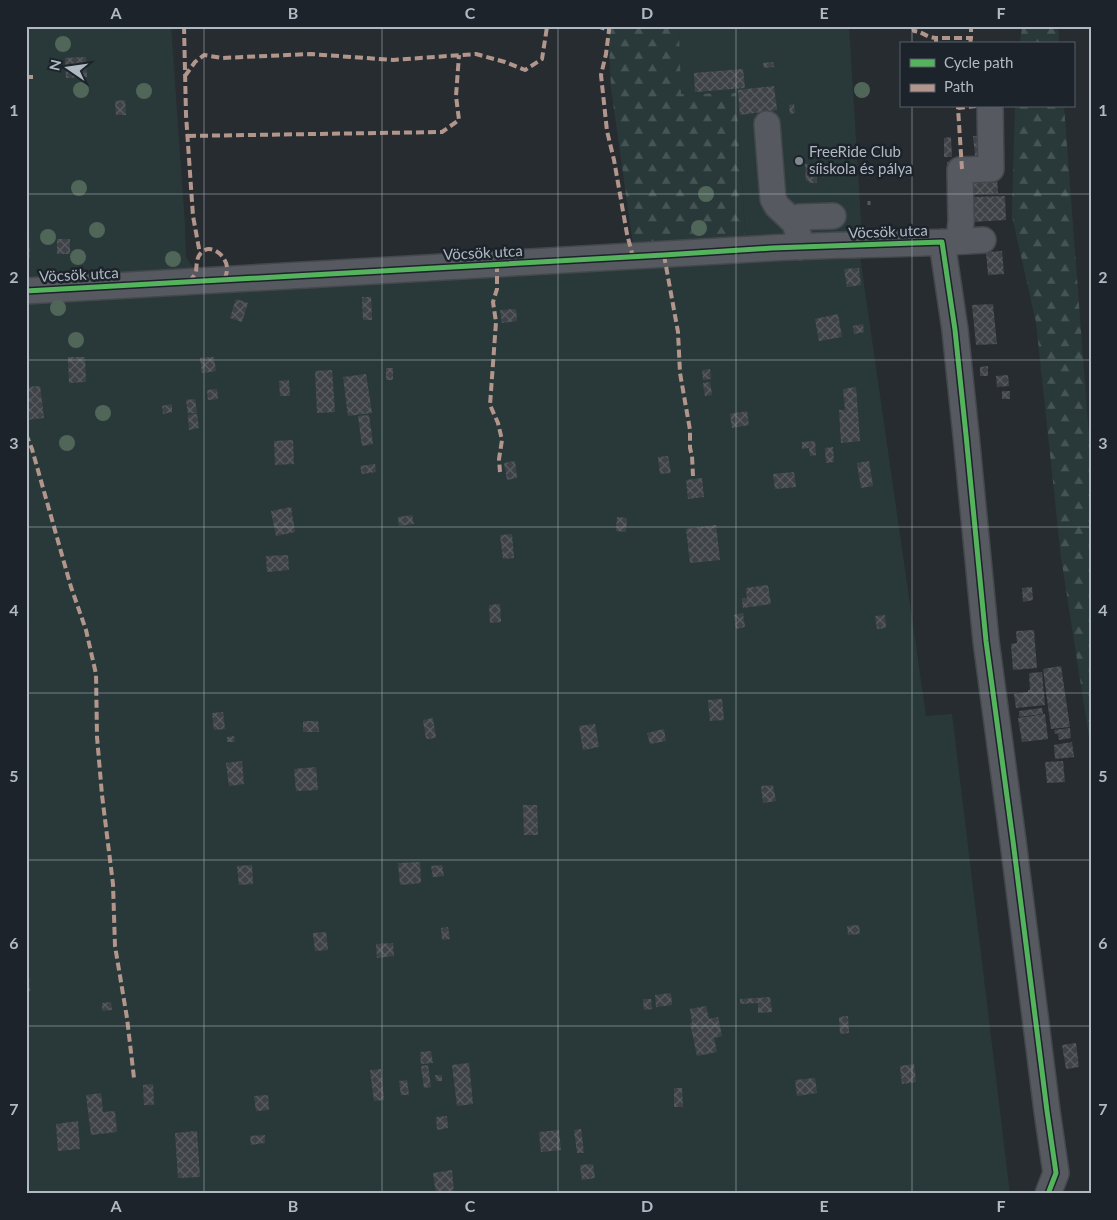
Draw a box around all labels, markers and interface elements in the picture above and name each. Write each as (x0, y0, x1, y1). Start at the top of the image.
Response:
text: A (109, 3, 122, 22)
text: B (288, 3, 298, 22)
text: C (465, 3, 476, 22)
text: D (641, 3, 653, 22)
text: E (819, 3, 829, 22)
text: F (996, 3, 1006, 22)
north arrow (42, 42, 92, 92)
legend (900, 42, 1074, 108)
text: Cycle path (944, 53, 1013, 71)
text: N (45, 58, 64, 72)
text: Path (944, 77, 974, 95)
text: 1 (9, 100, 19, 119)
text: 1 (1098, 100, 1108, 119)
place label: FreeRide Club síiskola és pálya (809, 142, 912, 177)
marker: FreeRide Club síiskola és pálya (793, 155, 805, 167)
street label: Vöcsök utca (848, 221, 928, 241)
street label: Vöcsök utca (443, 241, 523, 263)
street label: Vöcsök utca (39, 263, 119, 285)
text: 2 (9, 267, 19, 286)
text: 2 (1098, 267, 1108, 286)
text: 3 (9, 433, 19, 452)
text: 3 (1098, 433, 1108, 452)
text: 4 (9, 600, 19, 619)
text: 4 (1098, 600, 1108, 619)
text: 5 (9, 766, 19, 785)
text: 5 (1098, 766, 1108, 785)
text: 6 (9, 933, 19, 952)
text: 6 (1098, 933, 1108, 952)
text: 7 (9, 1099, 19, 1118)
text: 7 (1098, 1099, 1108, 1118)
text: A (109, 1196, 122, 1215)
text: B (288, 1196, 298, 1215)
text: C (465, 1196, 476, 1215)
text: D (641, 1196, 653, 1215)
text: E (819, 1196, 829, 1215)
text: F (996, 1196, 1006, 1215)

